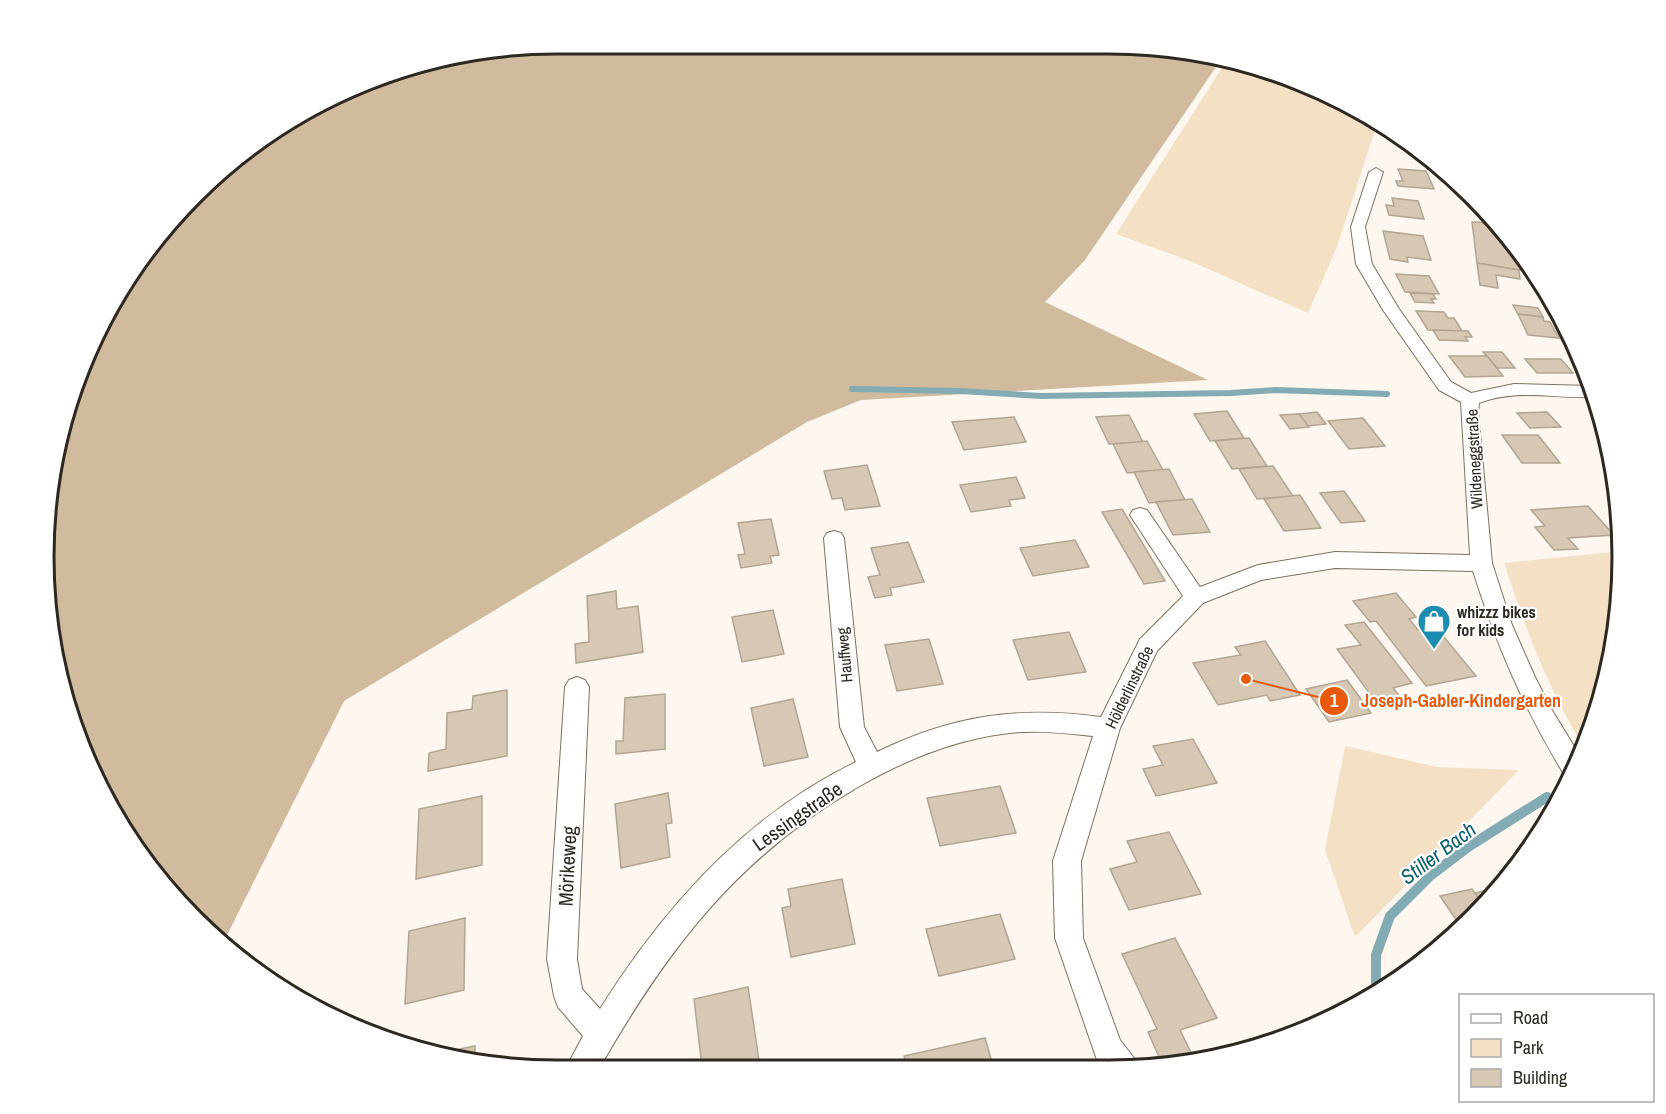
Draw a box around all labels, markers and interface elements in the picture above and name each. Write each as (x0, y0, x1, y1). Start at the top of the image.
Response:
street label: Wildeneggstraße (1460, 409, 1488, 509)
place label: whizzz bikes for kids (1457, 601, 1536, 641)
shop icon: whizzz bikes for kids (1416, 603, 1452, 650)
street label: Hauffweg (831, 626, 857, 683)
street label: Hölderlinstraße (1099, 642, 1159, 732)
callout: Joseph-Gabler-Kindergarten (1319, 683, 1573, 719)
text: 1 (1330, 688, 1339, 713)
text: Joseph-Gabler-Kindergarten (1361, 688, 1561, 713)
street label: Lessingstraße (747, 775, 847, 857)
water label: Stiller Bach (1394, 815, 1482, 891)
street label: Mörikeweg (551, 825, 583, 907)
legend (1459, 994, 1654, 1102)
text: Road (1513, 1005, 1548, 1030)
text: Park (1513, 1035, 1544, 1060)
text: Building (1513, 1065, 1568, 1090)

